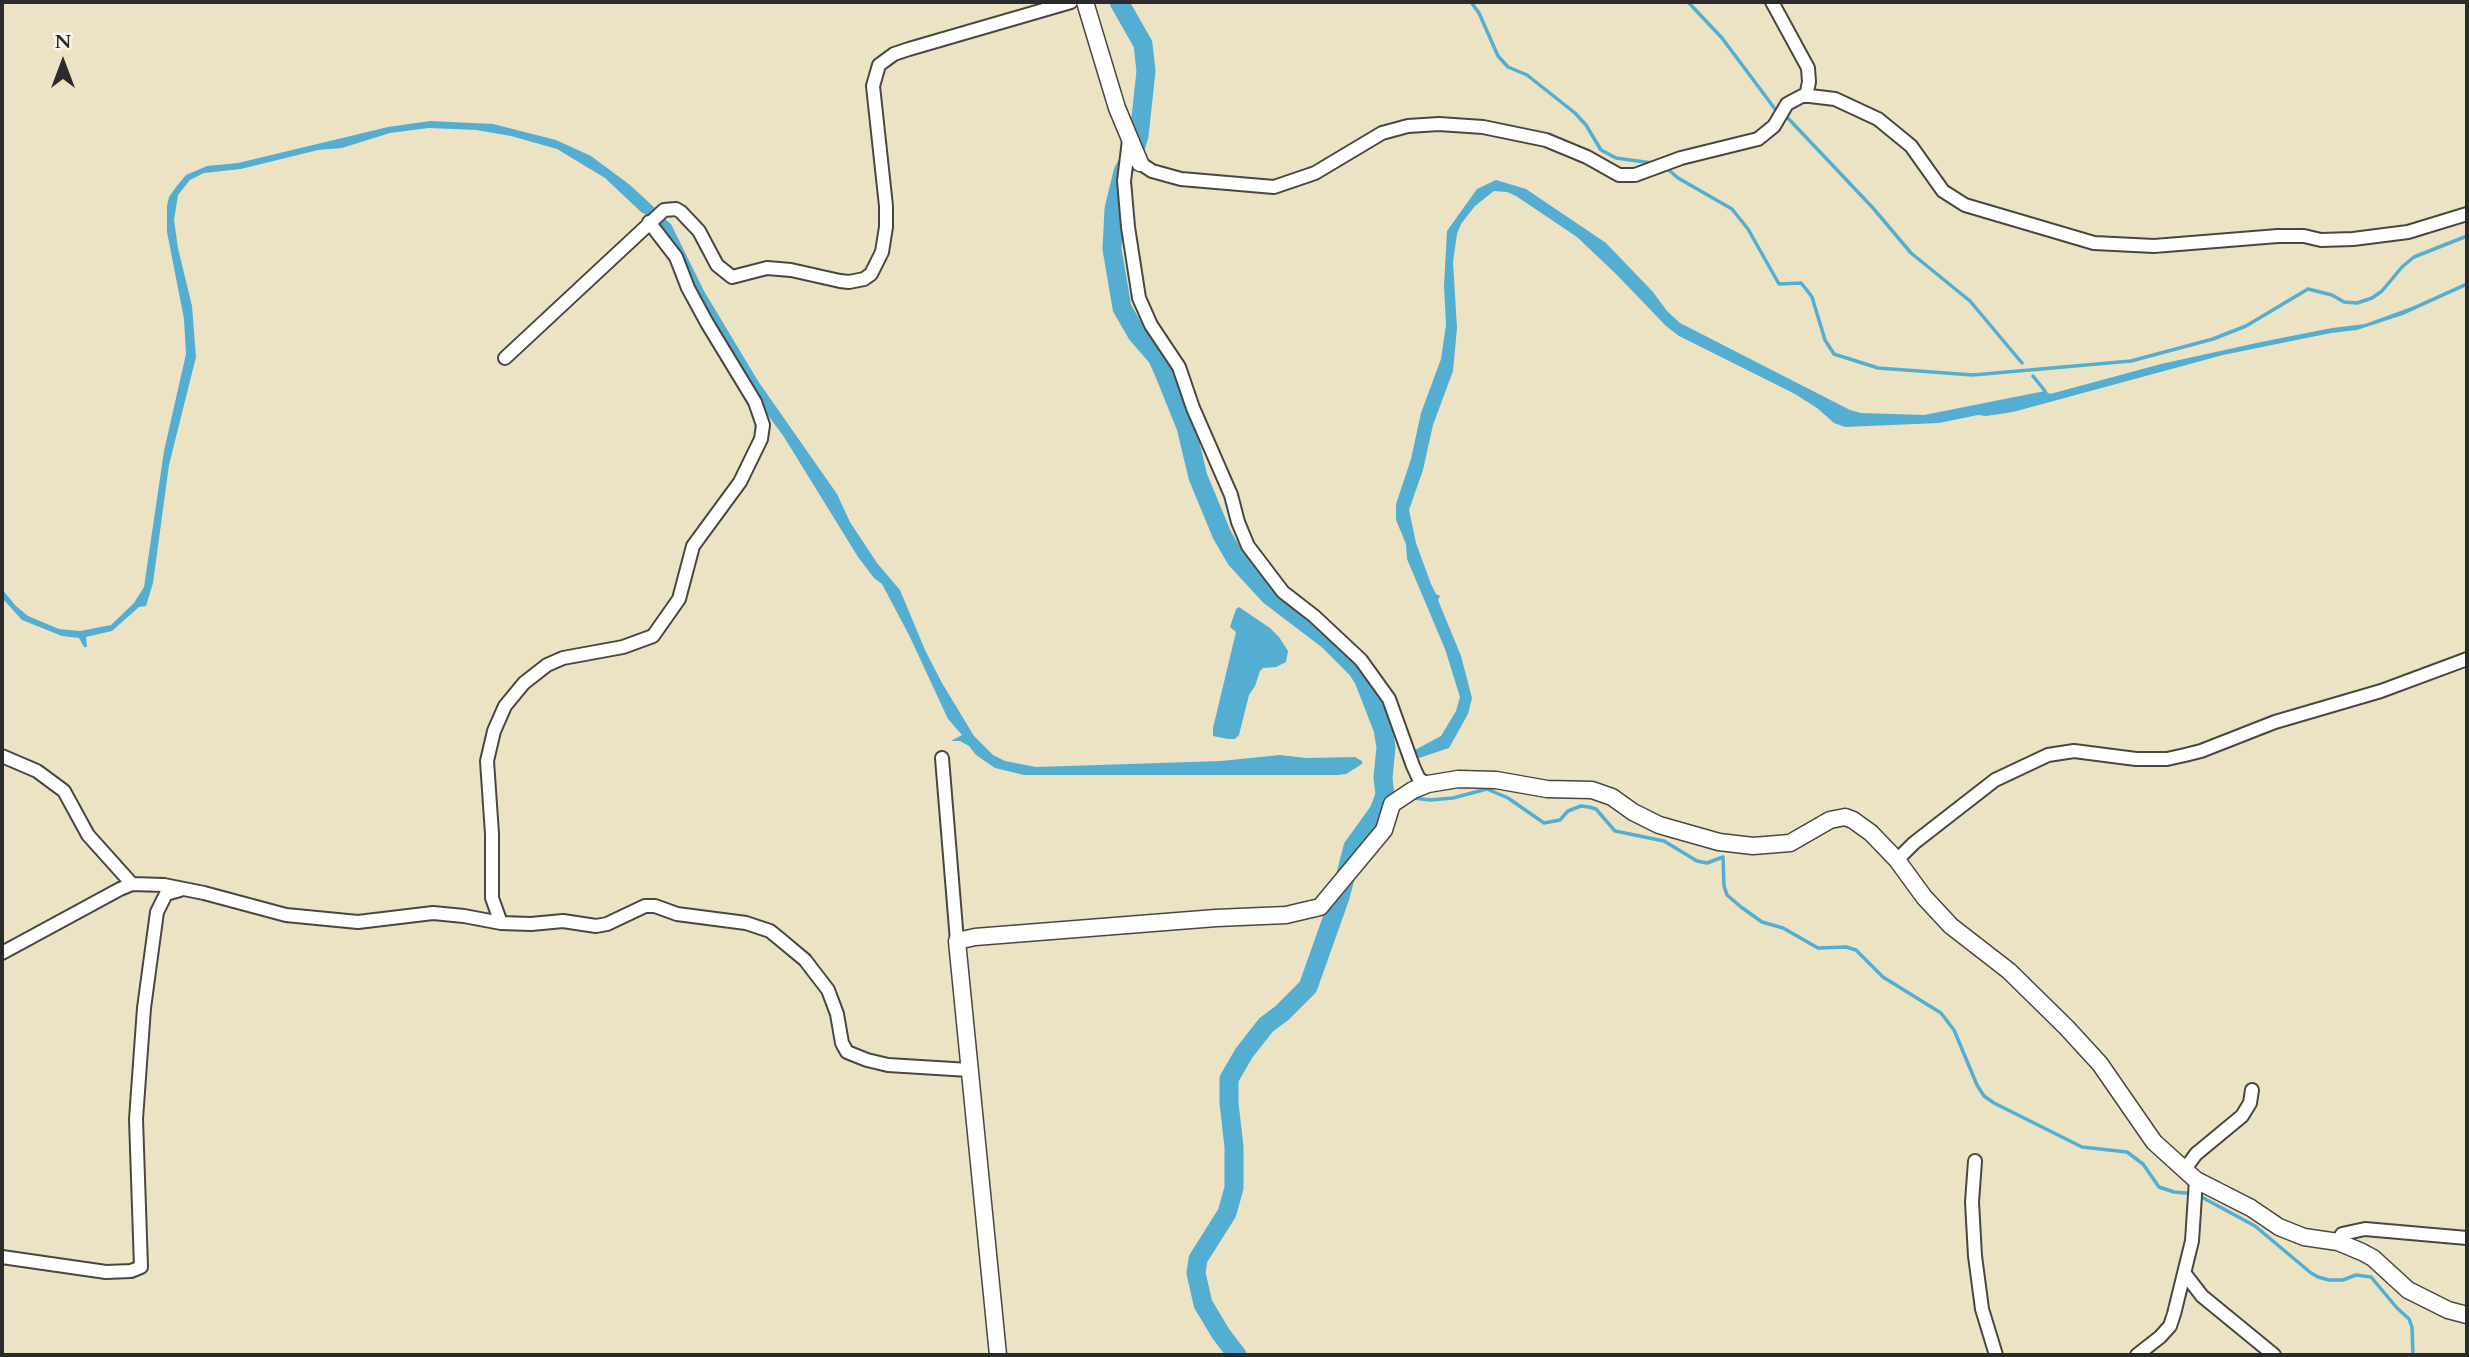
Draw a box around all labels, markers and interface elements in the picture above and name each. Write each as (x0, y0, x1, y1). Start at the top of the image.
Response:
north arrow (28, 28, 98, 98)
text: N (55, 29, 71, 55)

